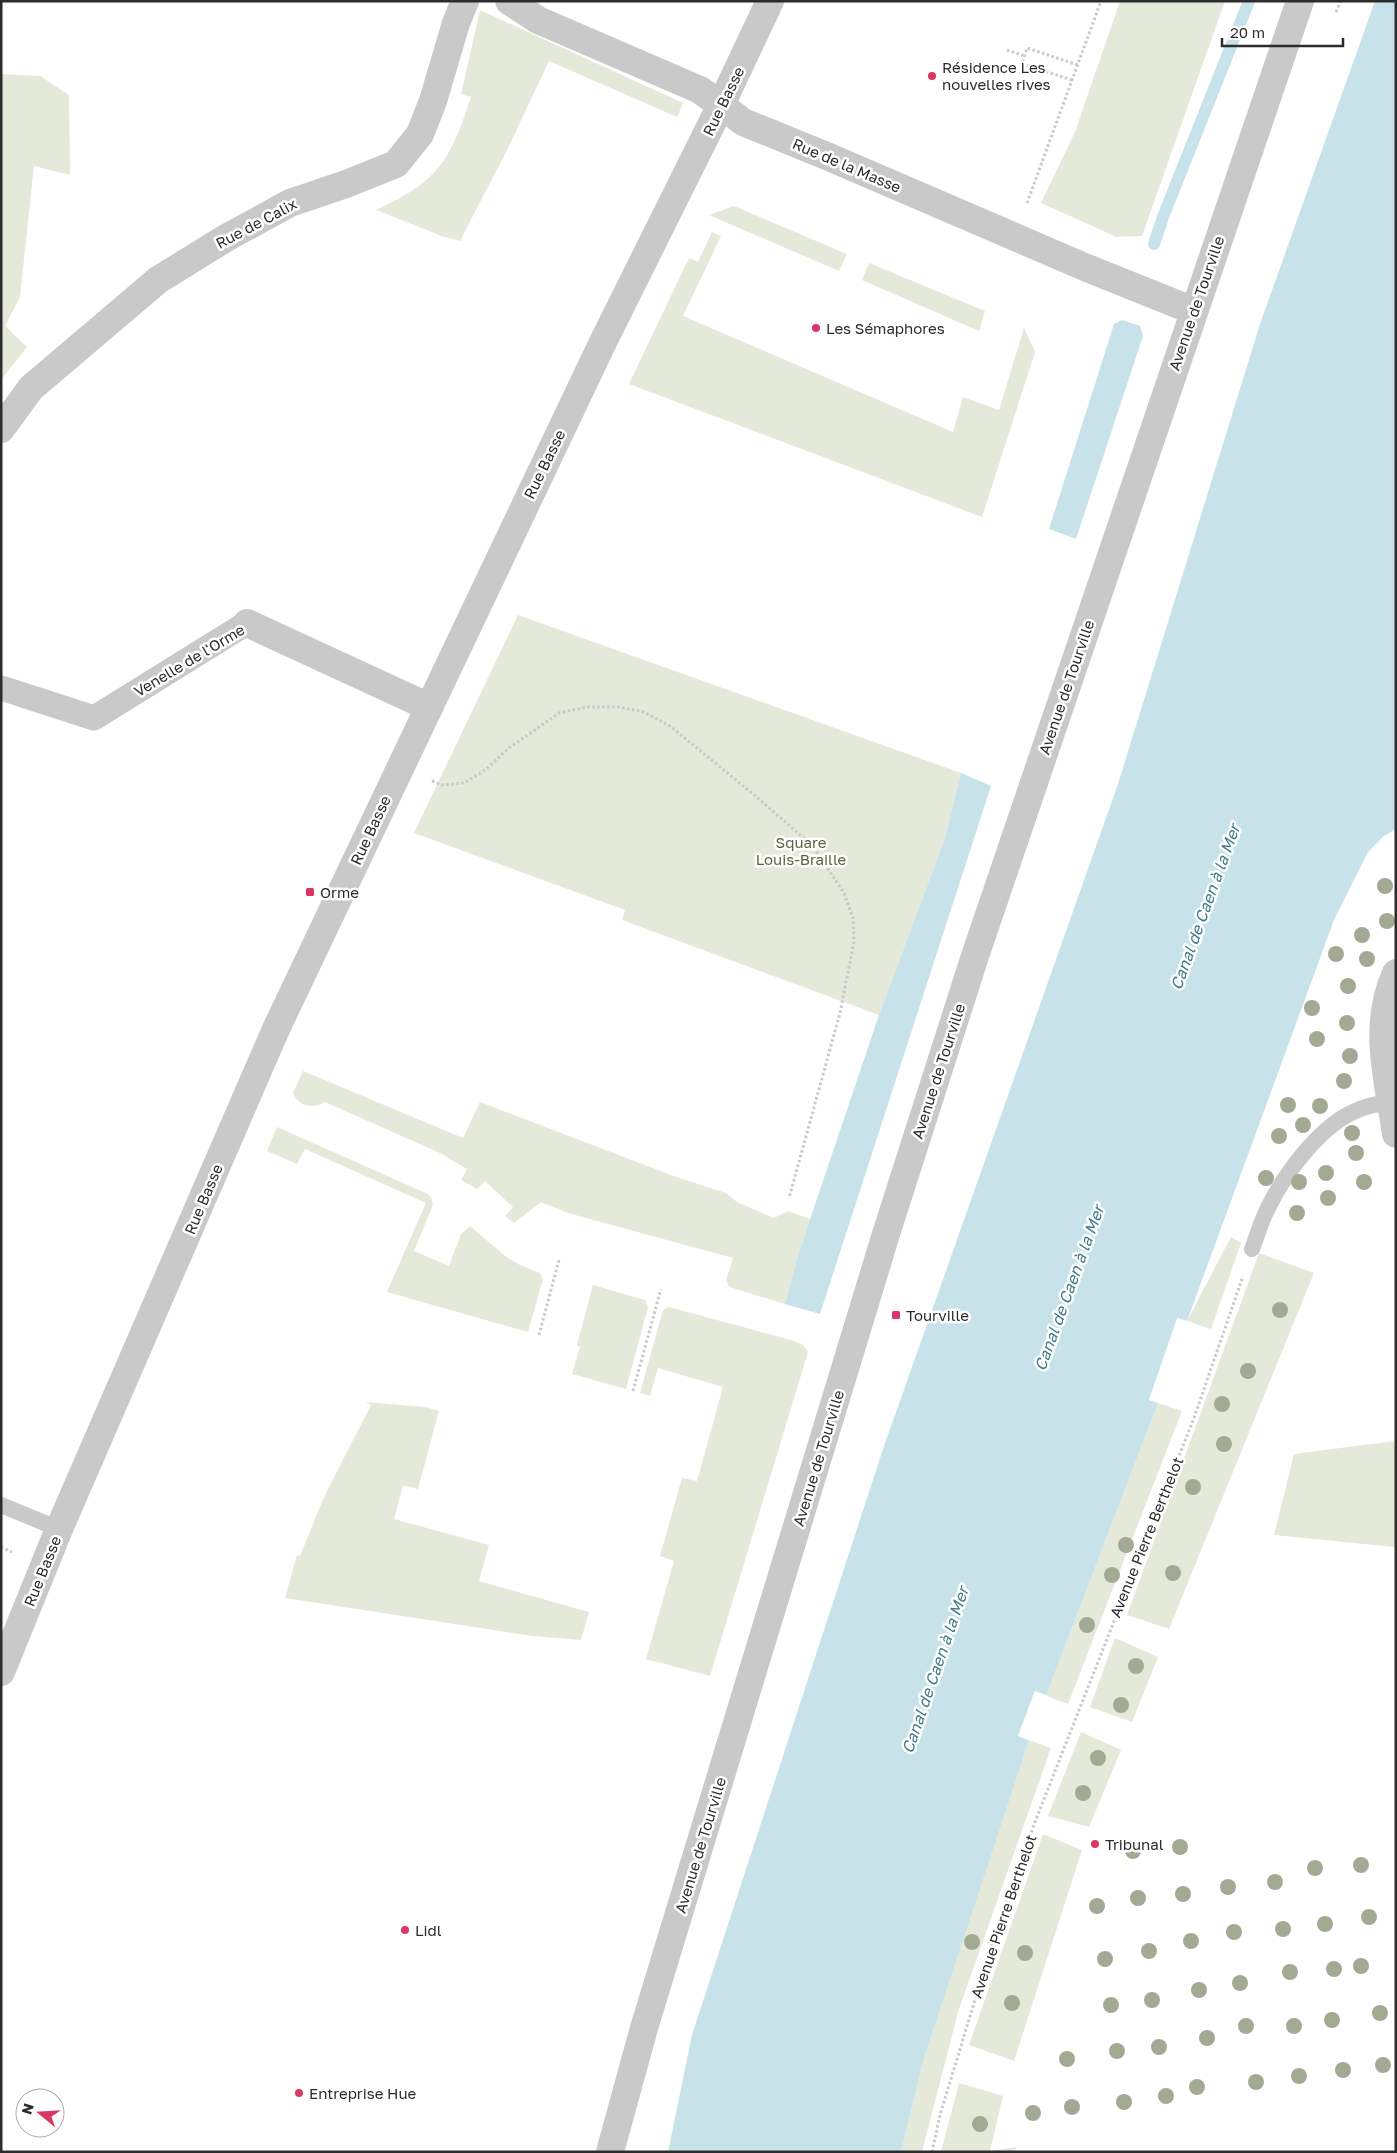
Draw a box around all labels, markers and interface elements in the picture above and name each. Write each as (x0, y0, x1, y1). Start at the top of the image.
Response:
scale bar (1222, 15, 1343, 47)
text: 20 m (1230, 23, 1265, 41)
place label: Résidence Les nouvelles rives (942, 58, 1051, 93)
street label: Rue Basse (699, 63, 748, 138)
marker: Résidence Les nouvelles rives (926, 70, 938, 82)
street label: Rue de la Masse (790, 134, 904, 196)
street label: Rue de Calix (213, 194, 299, 252)
street label: Avenue de Tourville (1164, 233, 1228, 373)
place label: Les Sémaphores (826, 319, 945, 337)
marker: Les Sémaphores (810, 322, 822, 334)
street label: Rue Basse (520, 426, 569, 501)
street label: Avenue de Tourville (1034, 617, 1098, 757)
street label: Venelle de l'Orme (130, 620, 248, 700)
street label: Rue Basse (346, 792, 394, 868)
water label: Canal de Caen à la Mer (1166, 819, 1245, 992)
park label: Square Louis-Braille (756, 833, 847, 868)
place label: Orme (320, 883, 359, 901)
marker: Orme (304, 886, 316, 898)
street label: Avenue de Tourville (908, 1001, 968, 1141)
street label: Rue Basse (180, 1161, 226, 1237)
water label: Canal de Caen à la Mer (1030, 1200, 1109, 1373)
place label: Tourville (906, 1306, 969, 1324)
marker: Tourville (890, 1309, 902, 1321)
street label: Avenue de Tourville (789, 1388, 847, 1528)
street label: Avenue Pierre Berthelot (1105, 1454, 1187, 1620)
street label: Rue Basse (20, 1533, 64, 1609)
water label: Canal de Caen à la Mer (897, 1582, 974, 1756)
street label: Avenue de Tourville (671, 1775, 729, 1915)
street label: Avenue Pierre Berthelot (967, 1832, 1039, 2000)
place label: Tribunal (1105, 1835, 1164, 1853)
marker: Tribunal (1089, 1838, 1101, 1850)
place label: Lidl (415, 1921, 442, 1939)
marker: Lidl (399, 1924, 411, 1936)
place label: Entreprise Hue (309, 2084, 417, 2102)
marker: Entreprise Hue (293, 2087, 305, 2099)
north arrow (15, 2088, 65, 2138)
text: N (17, 2101, 37, 2117)

